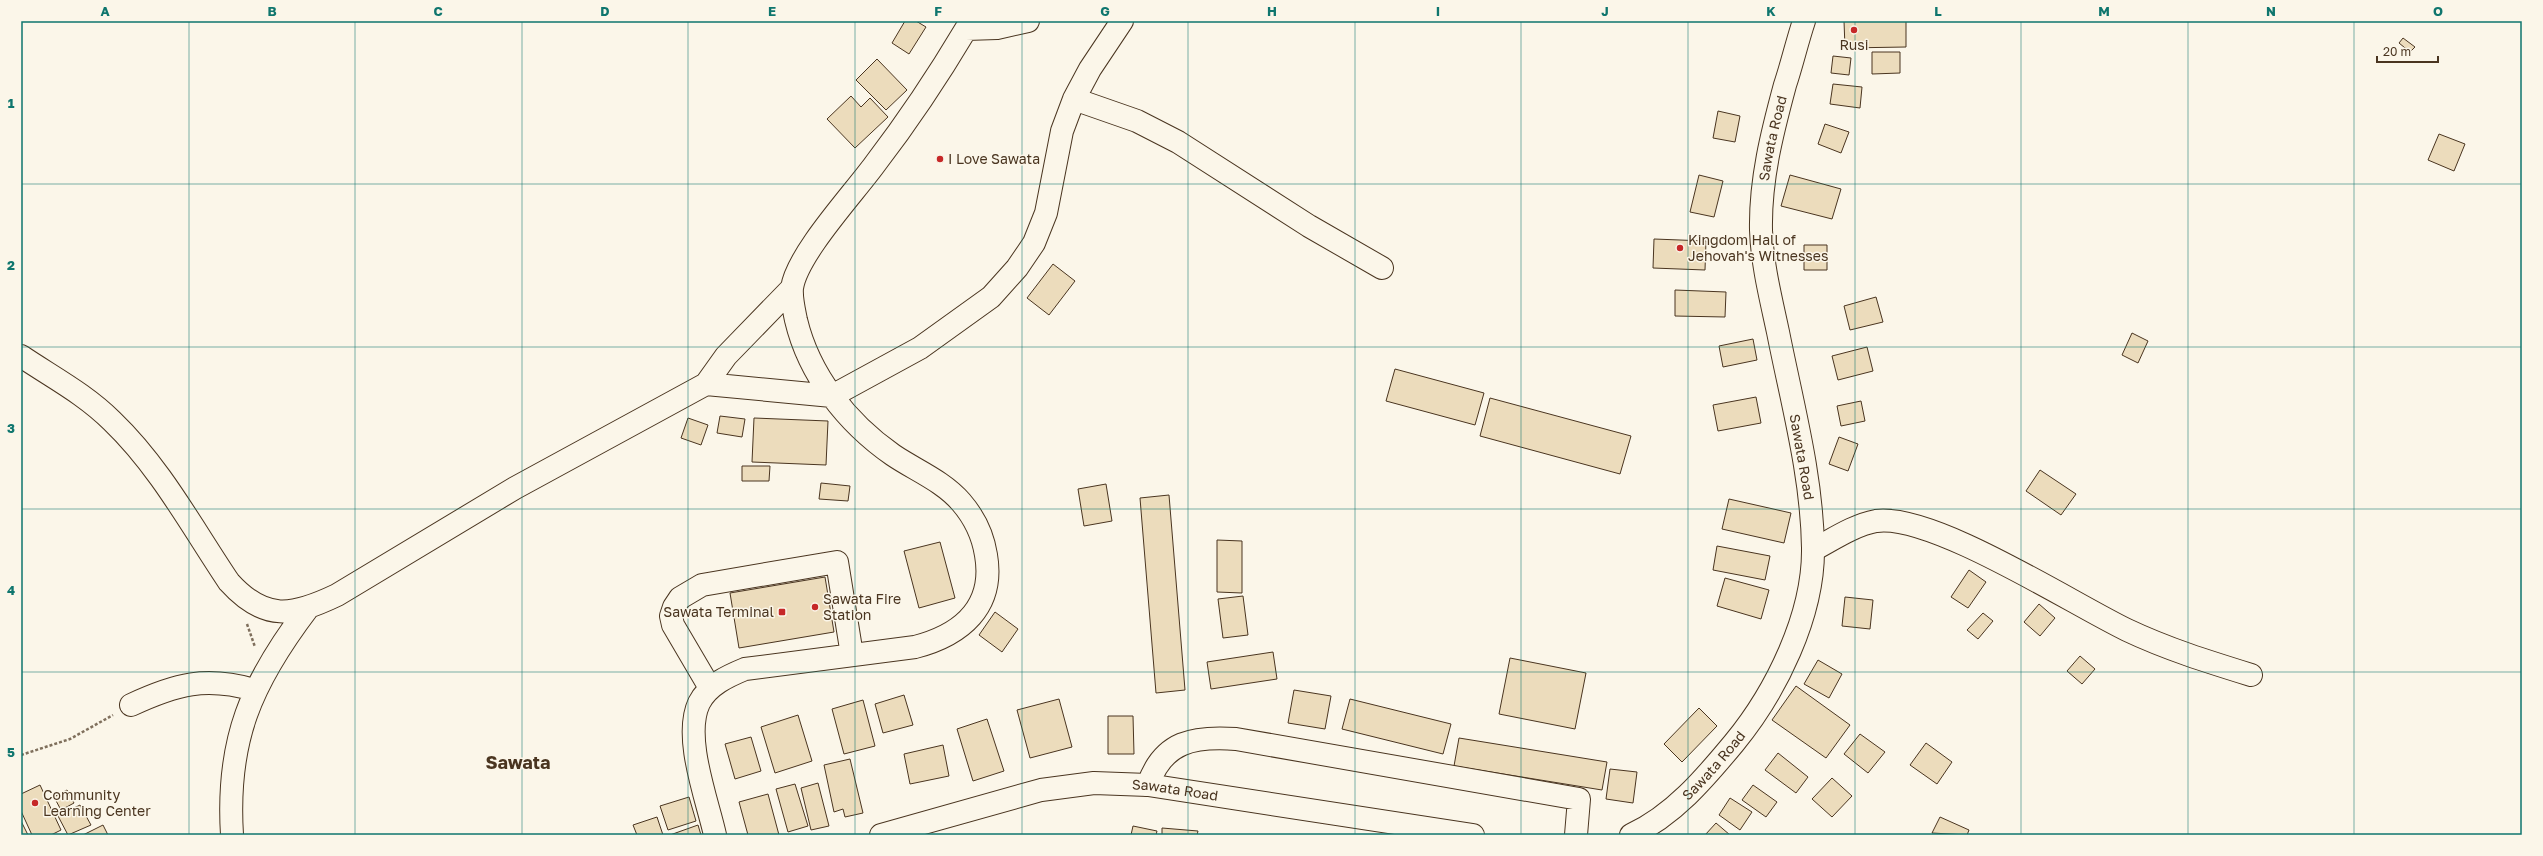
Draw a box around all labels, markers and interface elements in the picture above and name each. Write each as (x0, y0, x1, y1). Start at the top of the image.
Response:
text: A (100, 3, 110, 19)
text: B (267, 3, 277, 19)
text: C (433, 3, 443, 19)
text: D (600, 3, 610, 19)
text: E (768, 3, 776, 19)
text: F (934, 3, 942, 19)
text: G (1100, 3, 1110, 19)
text: H (1267, 3, 1277, 19)
text: I (1436, 3, 1440, 19)
text: J (1601, 3, 1609, 19)
text: K (1766, 3, 1776, 19)
text: L (1934, 3, 1942, 19)
text: M (2098, 3, 2110, 19)
text: N (2266, 3, 2276, 19)
text: O (2433, 3, 2443, 19)
marker: Rusi (1849, 25, 1859, 35)
place label: Rusi (1840, 36, 1868, 53)
scale bar (2377, 38, 2438, 64)
text: 20 m (2383, 44, 2411, 59)
street label: Sawata Road (1755, 94, 1790, 182)
text: 1 (8, 95, 15, 111)
place label: I Love Sawata (948, 150, 1040, 167)
marker: I Love Sawata (935, 154, 945, 164)
place label: Kingdom Hall of Jehovah's Witnesses (1688, 231, 1828, 264)
marker: Kingdom Hall of Jehovah's Witnesses (1675, 243, 1685, 253)
text: 2 (7, 257, 15, 273)
street label: Sawata Road (1787, 413, 1818, 501)
text: 3 (7, 420, 15, 436)
text: 4 (7, 582, 15, 598)
place label: Sawata Fire Station (823, 590, 901, 623)
marker: Sawata Fire Station (810, 602, 820, 612)
place label: Sawata Terminal (663, 603, 774, 620)
marker: Sawata Terminal (777, 607, 787, 617)
street label: Sawata Road (1678, 727, 1748, 803)
text: 5 (7, 744, 15, 760)
district label: Sawata (486, 751, 550, 773)
street label: Sawata Road (1132, 775, 1219, 804)
place label: Community Learning Center (43, 786, 151, 819)
marker: Community Learning Center (30, 798, 40, 808)

